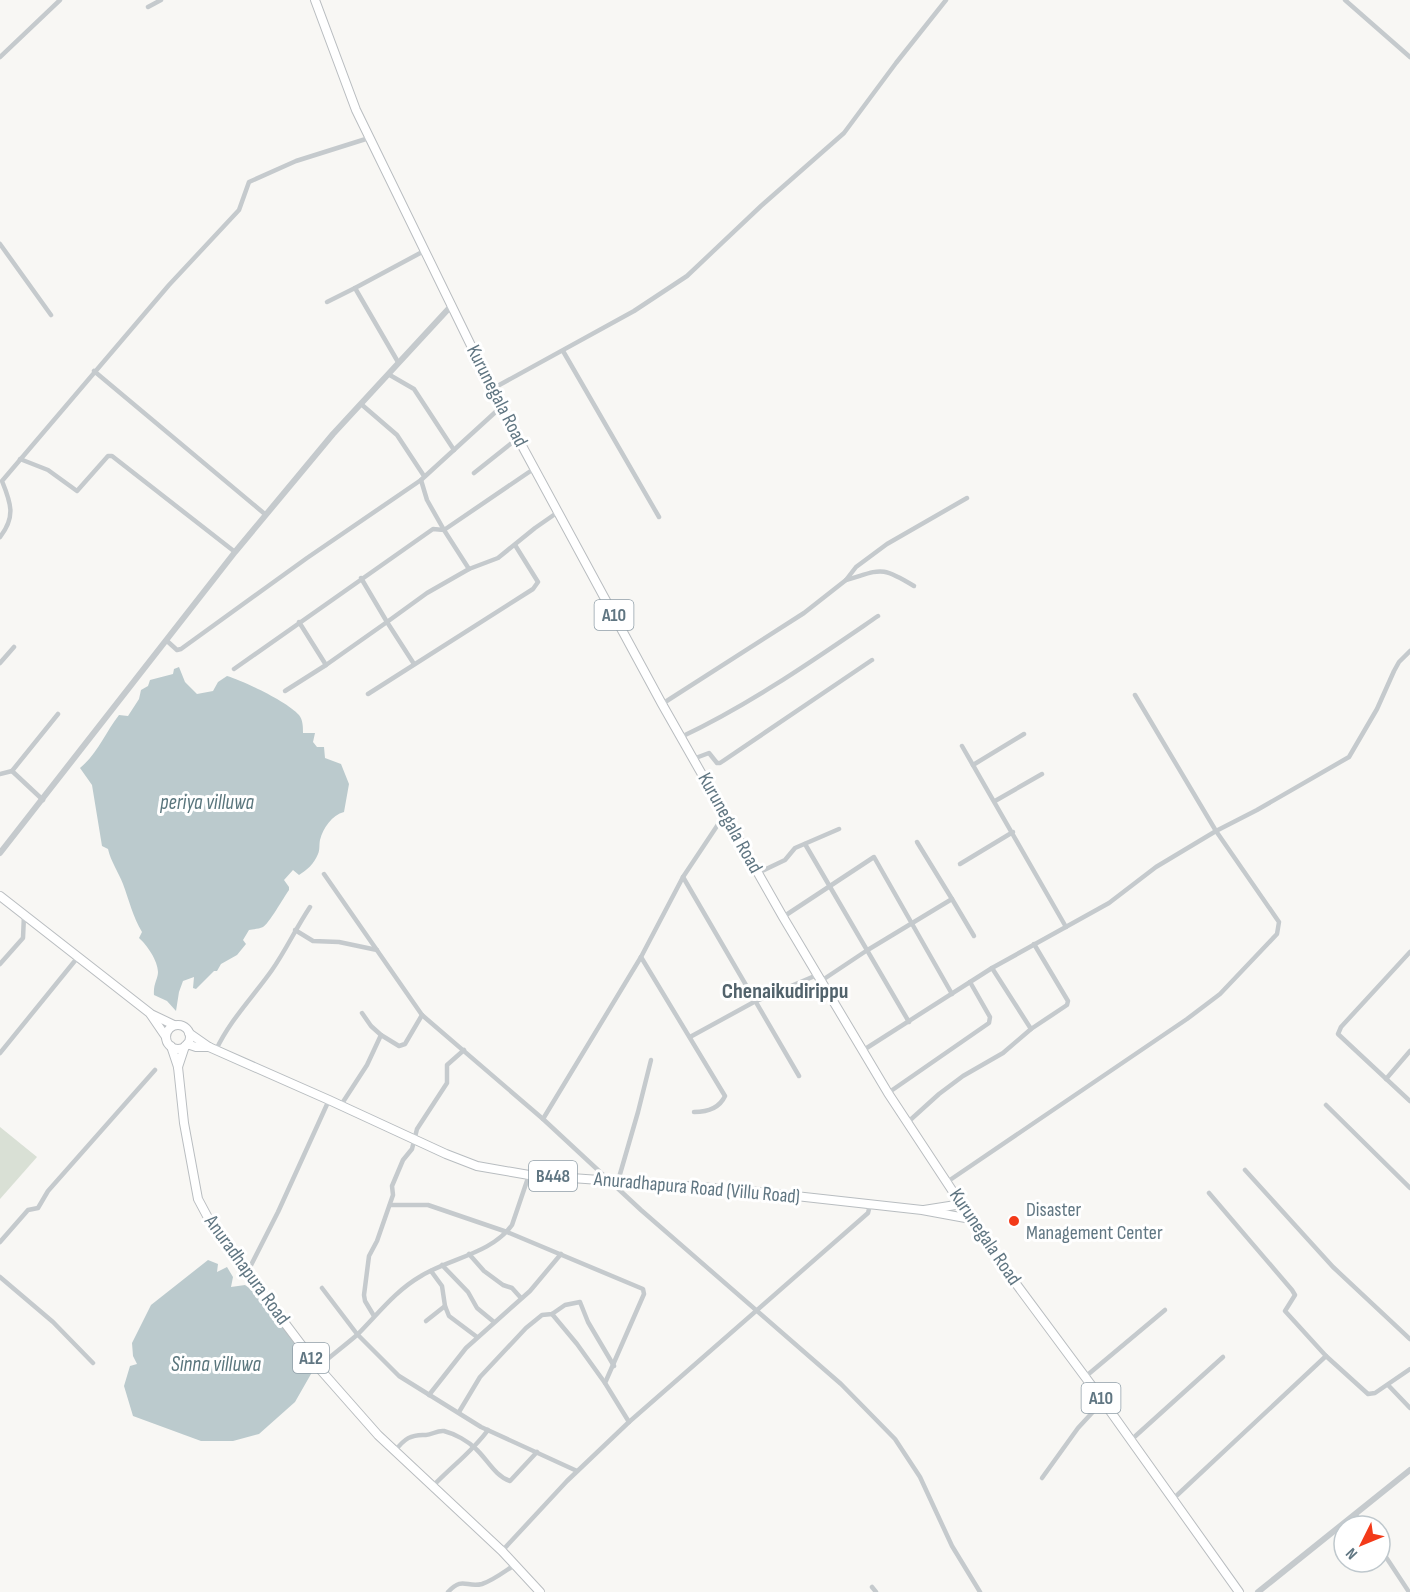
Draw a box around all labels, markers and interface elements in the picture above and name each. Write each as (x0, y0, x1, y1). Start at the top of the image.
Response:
street label: Kurunegala Road (461, 341, 533, 451)
road number: A10 (594, 600, 634, 630)
street label: Kurunegala Road (693, 769, 767, 877)
water label: periya villuwa (159, 790, 254, 815)
district label: Chenaikudirippu (722, 978, 848, 1005)
road number: B448 (529, 1161, 577, 1191)
street label: Anuradhapura Road (Villu Road) (592, 1167, 801, 1209)
street label: Kurunegala Road (944, 1184, 1026, 1290)
place label: Disaster Management Center (1026, 1198, 1163, 1245)
street label: Anuradhapura Road (199, 1210, 295, 1330)
marker: Disaster Management Center (1007, 1214, 1021, 1228)
road number: A12 (293, 1343, 329, 1373)
water label: Sinna villuwa (171, 1352, 262, 1377)
road number: A10 (1082, 1383, 1120, 1413)
north arrow (1332, 1514, 1392, 1574)
text: N (1342, 1544, 1362, 1563)

